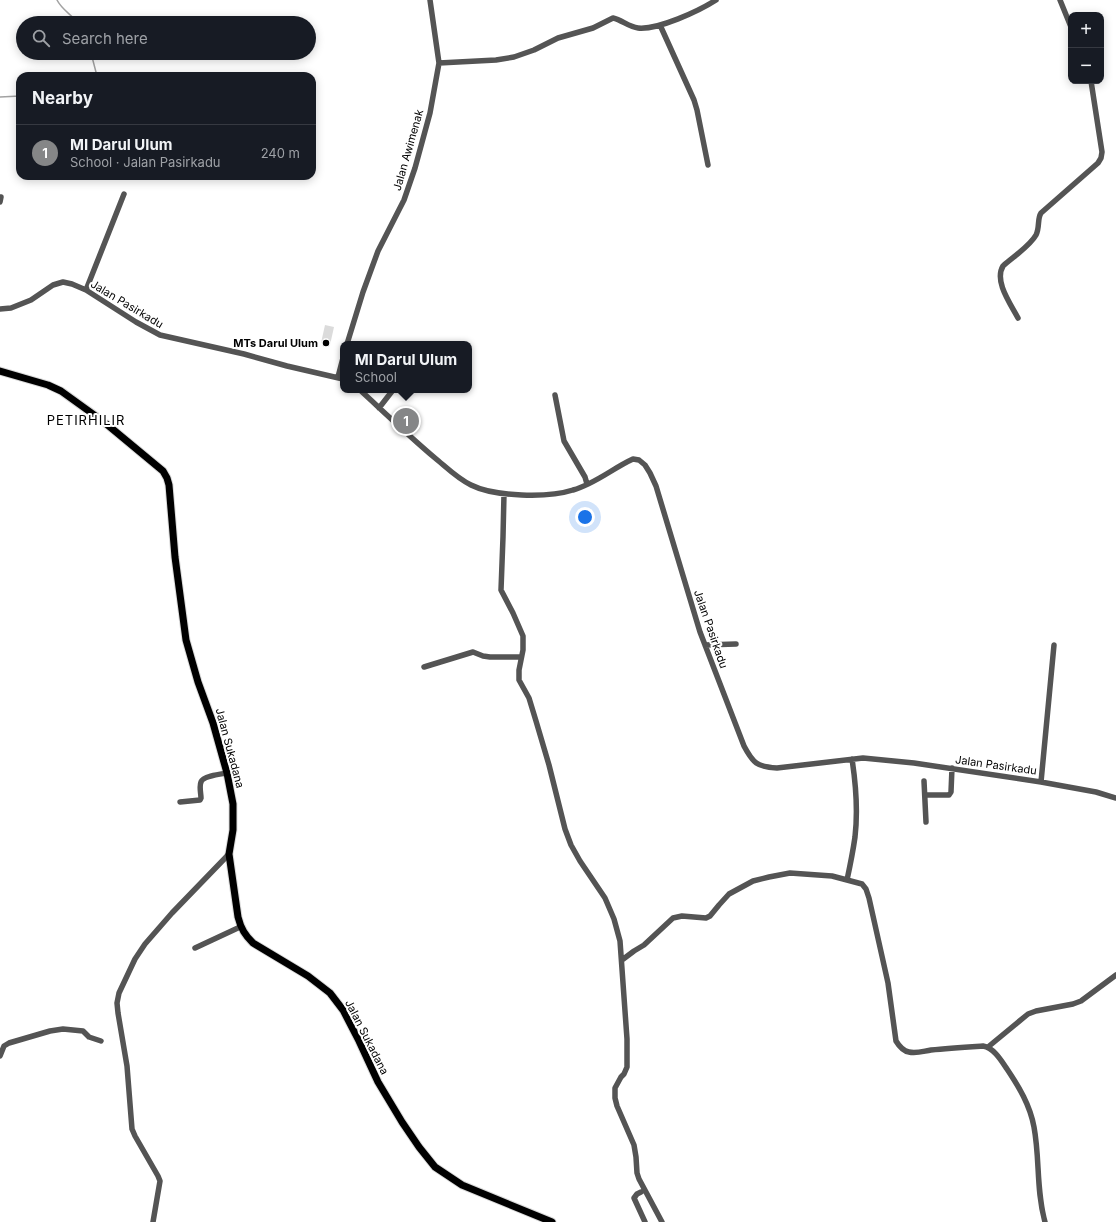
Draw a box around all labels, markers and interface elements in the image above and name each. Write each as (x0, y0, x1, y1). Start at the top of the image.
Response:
map controls (1068, 12, 1104, 84)
button: + (1068, 12, 1104, 48)
search box (16, 16, 316, 60)
icon: search (30, 27, 52, 49)
text: Search here (62, 29, 148, 48)
button: − (1068, 48, 1104, 84)
text: Nearby (32, 88, 93, 108)
street label: Jalan Awimenak (390, 108, 426, 192)
text: MI Darul Ulum (70, 135, 172, 154)
text: 1 (42, 145, 48, 161)
text: 240 m (261, 145, 300, 161)
text: School · Jalan Pasirkadu (70, 154, 221, 170)
street label: Jalan Pasirkadu (88, 277, 166, 331)
place label: MTs Darul Ulum (233, 336, 318, 350)
marker: MTs Darul Ulum (321, 338, 331, 348)
popup (340, 341, 472, 393)
text: MI Darul Ulum (355, 350, 457, 369)
text: School (355, 369, 397, 385)
pin: 1 (393, 406, 419, 436)
district label: PETIRHILIR (47, 412, 125, 428)
your location (575, 507, 595, 527)
street label: Jalan Pasirkadu (691, 588, 731, 670)
street label: Jalan Sukadana (213, 706, 247, 790)
street label: Jalan Pasirkadu (954, 752, 1038, 778)
street label: Jalan Sukadana (342, 997, 392, 1077)

